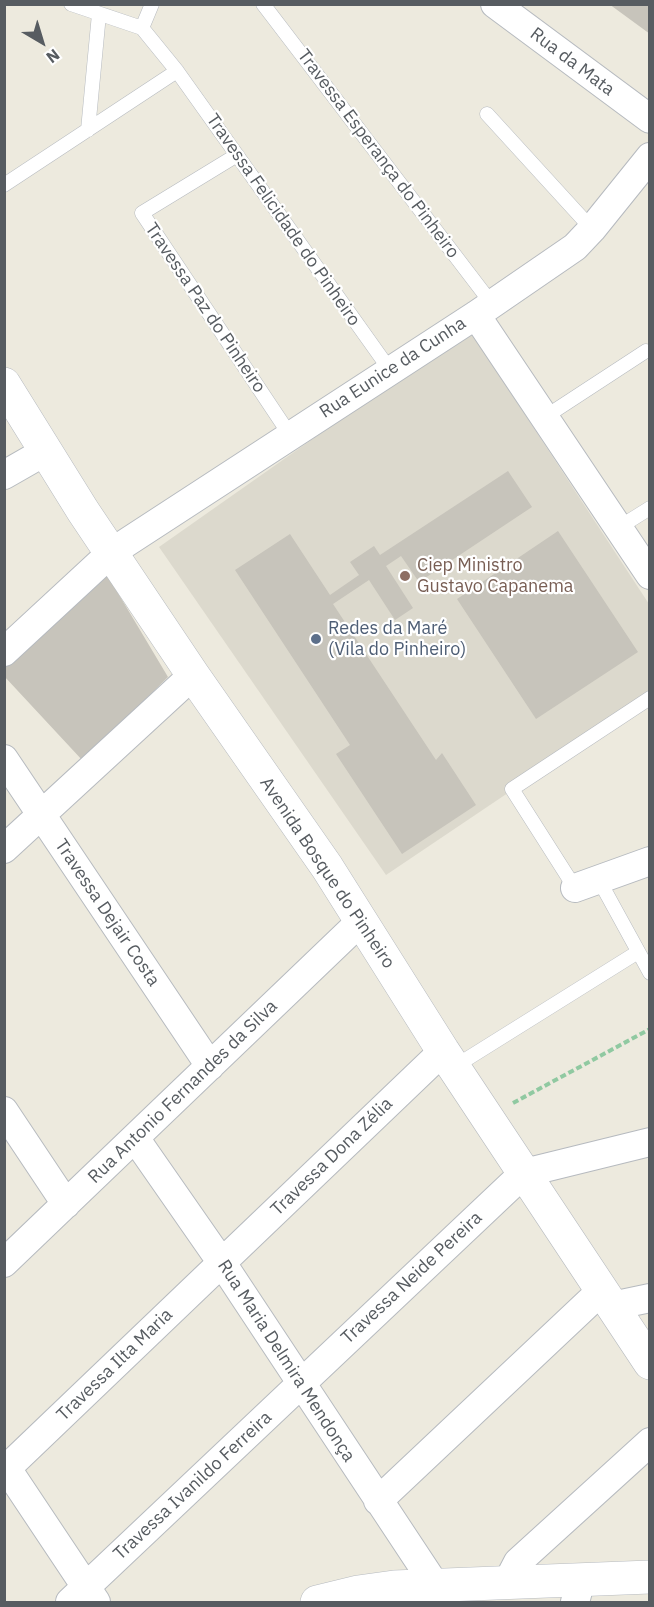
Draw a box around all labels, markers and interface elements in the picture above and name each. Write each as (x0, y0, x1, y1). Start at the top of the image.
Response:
north arrow (12, 12, 72, 72)
street label: Rua da Mata (526, 23, 618, 101)
text: N (42, 45, 64, 68)
street label: Travessa Esperança do Pinheiro (292, 45, 464, 263)
street label: Travessa Felicidade do Pinheiro (201, 110, 365, 330)
street label: Travessa Paz do Pinheiro (140, 219, 270, 397)
street label: Rua Eunice da Cunha (316, 313, 470, 423)
place label: Ciep Ministro Gustavo Capanema (417, 555, 573, 598)
marker: Ciep Ministro Gustavo Capanema (398, 569, 412, 583)
place label: Redes da Maré (Vila do Pinheiro) (328, 618, 466, 660)
marker: Redes da Maré (Vila do Pinheiro) (309, 632, 323, 646)
street label: Avenida Bosque do Pinheiro (255, 773, 399, 973)
street label: Travessa Dejair Costa (50, 835, 164, 991)
street label: Rua Antonio Fernandes da Silva (84, 996, 282, 1188)
street label: Travessa Dona Zélia (267, 1093, 397, 1221)
street label: Travessa Neide Pereira (337, 1207, 487, 1349)
street label: Rua Maria Delmira Mendonça (213, 1256, 359, 1466)
street label: Travessa Ilta Maria (53, 1304, 177, 1426)
street label: Travessa Ivanildo Ferreira (109, 1407, 277, 1565)

